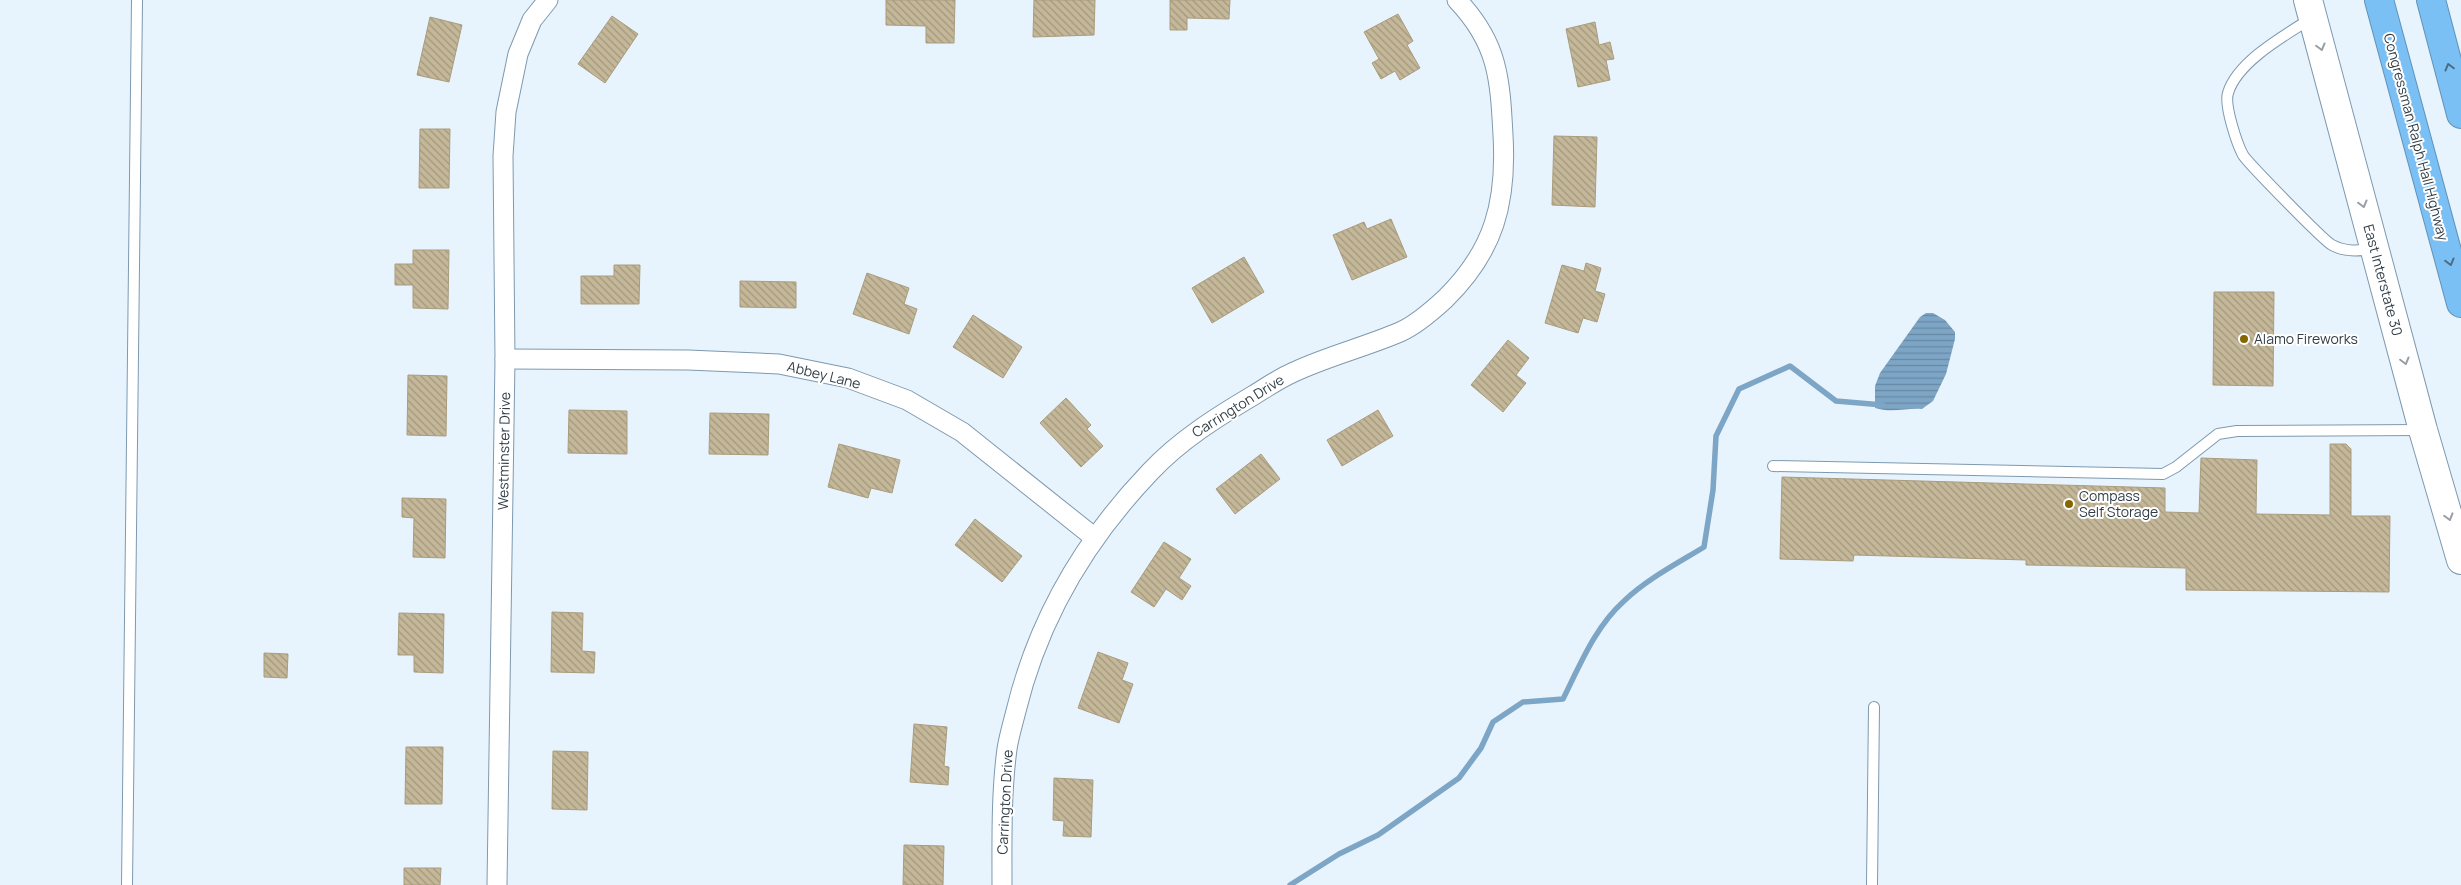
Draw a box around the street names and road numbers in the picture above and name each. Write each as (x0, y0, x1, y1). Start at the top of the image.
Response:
street label: Congressman Ralph Hall Highway (2380, 31, 2454, 243)
street label: East Interstate 30 (2359, 222, 2408, 338)
street label: Abbey Lane (785, 356, 863, 393)
street label: Carrington Drive (1188, 370, 1287, 442)
street label: Westminster Drive (493, 392, 514, 510)
street label: Carrington Drive (992, 749, 1017, 855)

